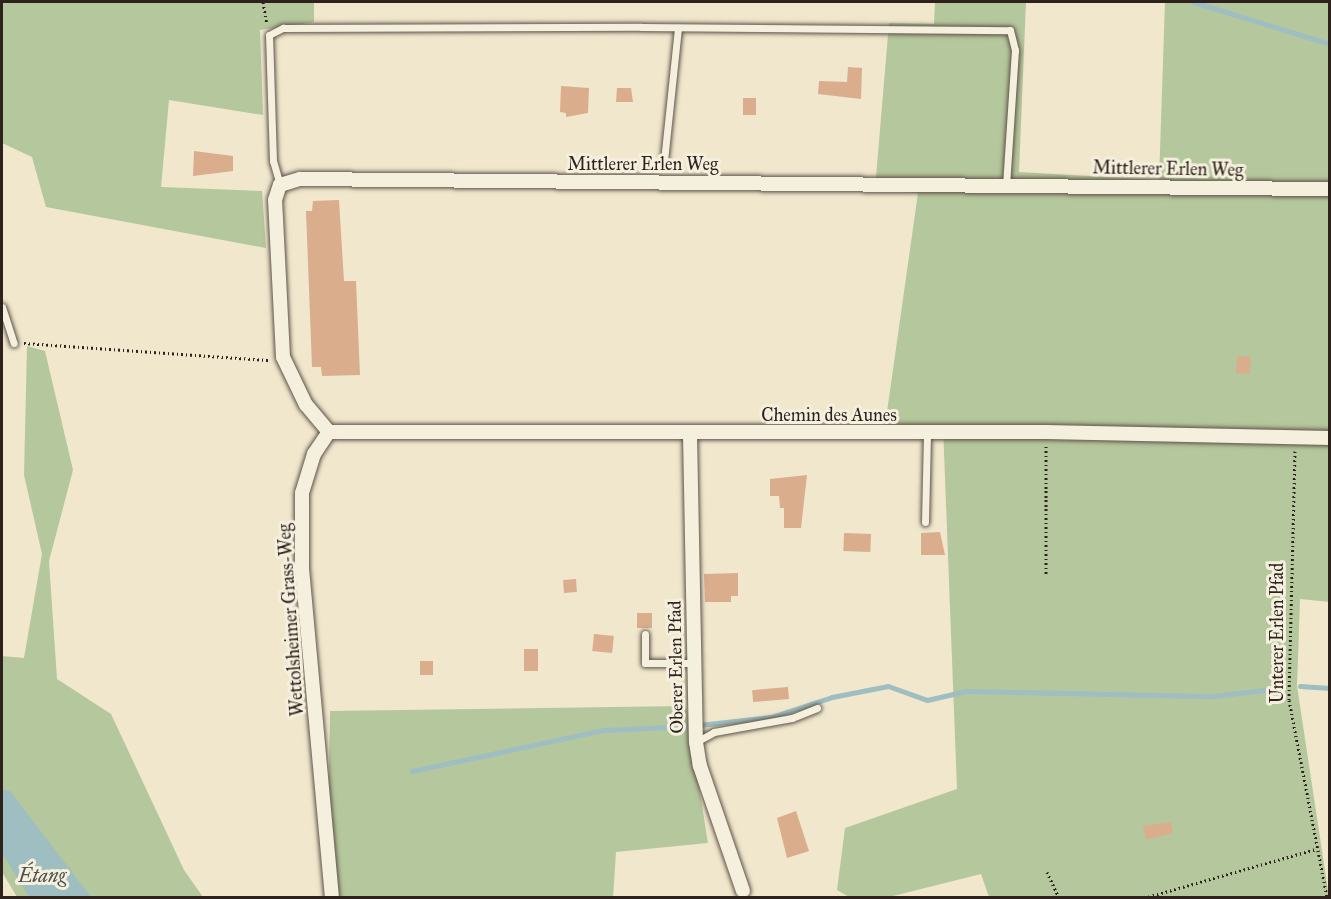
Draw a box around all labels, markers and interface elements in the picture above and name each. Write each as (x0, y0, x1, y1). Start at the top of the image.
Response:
street label: Mittlerer Erlen Weg (568, 153, 718, 175)
street label: Mittlerer Erlen Weg (1092, 157, 1244, 181)
street label: Chemin des Aunes (761, 404, 897, 426)
street label: Wettolsheimer Grass-Weg (273, 523, 309, 717)
street label: Unterer Erlen Pfad (1266, 563, 1288, 703)
street label: Oberer Erlen Pfad (664, 600, 688, 734)
water label: Étang (18, 863, 66, 887)

